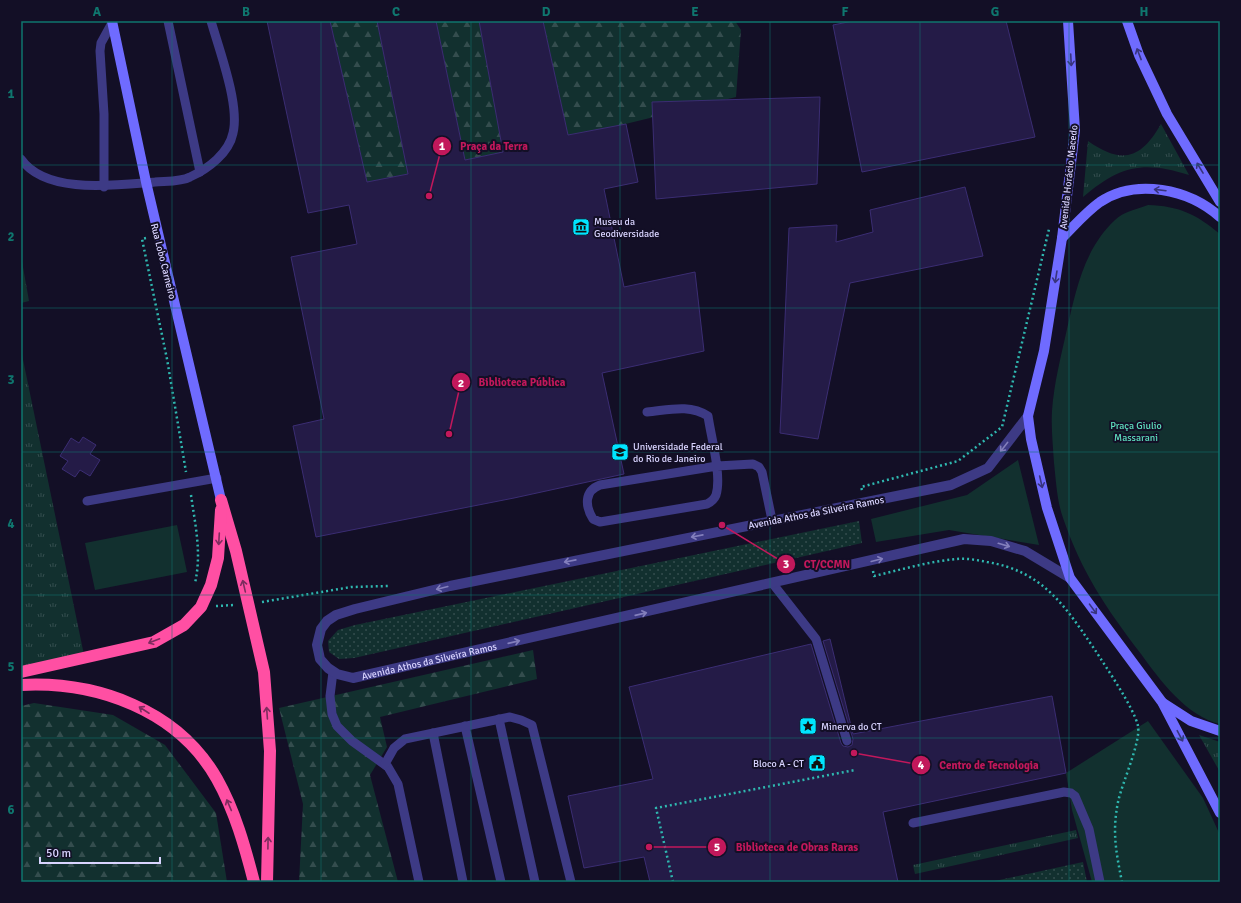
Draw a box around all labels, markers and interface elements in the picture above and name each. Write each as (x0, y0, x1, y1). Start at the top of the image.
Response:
text: A (93, 4, 102, 20)
text: B (242, 4, 250, 20)
text: C (392, 4, 400, 20)
text: D (542, 4, 551, 20)
text: E (691, 4, 699, 20)
text: F (842, 4, 849, 20)
text: G (991, 4, 999, 20)
text: H (1140, 4, 1148, 20)
one-way arrow (1134, 48, 1142, 60)
one-way arrow (1067, 53, 1074, 66)
text: 1 (7, 86, 15, 102)
street label: Avenida Horácio Macedo (1058, 124, 1080, 230)
callout: Praça da Terra (432, 135, 536, 158)
text: 1 (439, 139, 446, 154)
text: Praça da Terra (460, 140, 528, 153)
one-way arrow (1195, 162, 1203, 174)
one-way arrow (1154, 186, 1167, 194)
place label: Museu da Geodiversidade (594, 216, 659, 240)
museum icon: Museu da Geodiversidade (571, 217, 591, 237)
street label: Rua Lobo Carneiro (148, 222, 178, 301)
text: 2 (7, 229, 15, 245)
one-way arrow (1052, 270, 1060, 283)
callout: Biblioteca Pública (451, 371, 573, 394)
text: 3 (7, 372, 15, 388)
text: 2 (458, 376, 464, 391)
text: Biblioteca Pública (479, 376, 566, 389)
park label: Praça Giulio Massarani (1110, 420, 1162, 444)
place label: Universidade Federal do Rio de Janeiro (633, 441, 723, 465)
school or university icon: Universidade Federal do Rio de Janeiro (610, 442, 630, 462)
one-way arrow (1000, 442, 1008, 453)
one-way arrow (1038, 475, 1045, 488)
street label: Avenida Athos da Silveira Ramos (747, 494, 886, 532)
text: 4 (7, 516, 15, 532)
one-way arrow (216, 532, 223, 545)
one-way arrow (691, 532, 704, 540)
one-way arrow (997, 542, 1010, 549)
callout: CT/CCMN (776, 552, 858, 575)
one-way arrow (870, 555, 883, 563)
text: 3 (783, 557, 789, 572)
one-way arrow (563, 558, 576, 566)
text: CT/CCMN (804, 558, 850, 571)
one-way arrow (240, 579, 248, 592)
one-way arrow (436, 584, 449, 592)
one-way arrow (1089, 604, 1097, 615)
one-way arrow (634, 609, 647, 617)
one-way arrow (148, 637, 160, 645)
one-way arrow (507, 637, 520, 645)
street label: Avenida Athos da Silveira Ramos (360, 640, 499, 683)
text: 5 (7, 659, 15, 675)
one-way arrow (139, 706, 150, 714)
one-way arrow (264, 707, 271, 720)
place icon: Minerva do CT (798, 716, 818, 736)
place label: Minerva do CT (821, 721, 882, 733)
one-way arrow (1177, 730, 1184, 742)
public building icon: Bloco A - CT (807, 753, 827, 773)
callout: Centro de Tecnologia (911, 754, 1047, 777)
place label: Bloco A - CT (753, 758, 804, 770)
text: 4 (918, 758, 925, 773)
text: Centro de Tecnologia (939, 759, 1039, 772)
one-way arrow (225, 799, 233, 811)
text: 6 (7, 802, 15, 818)
callout: Biblioteca de Obras Raras (707, 835, 866, 858)
one-way arrow (265, 837, 272, 850)
scale bar (40, 839, 160, 865)
text: 5 (714, 840, 720, 855)
text: Biblioteca de Obras Raras (736, 841, 858, 854)
text: 50 m (46, 846, 71, 861)

